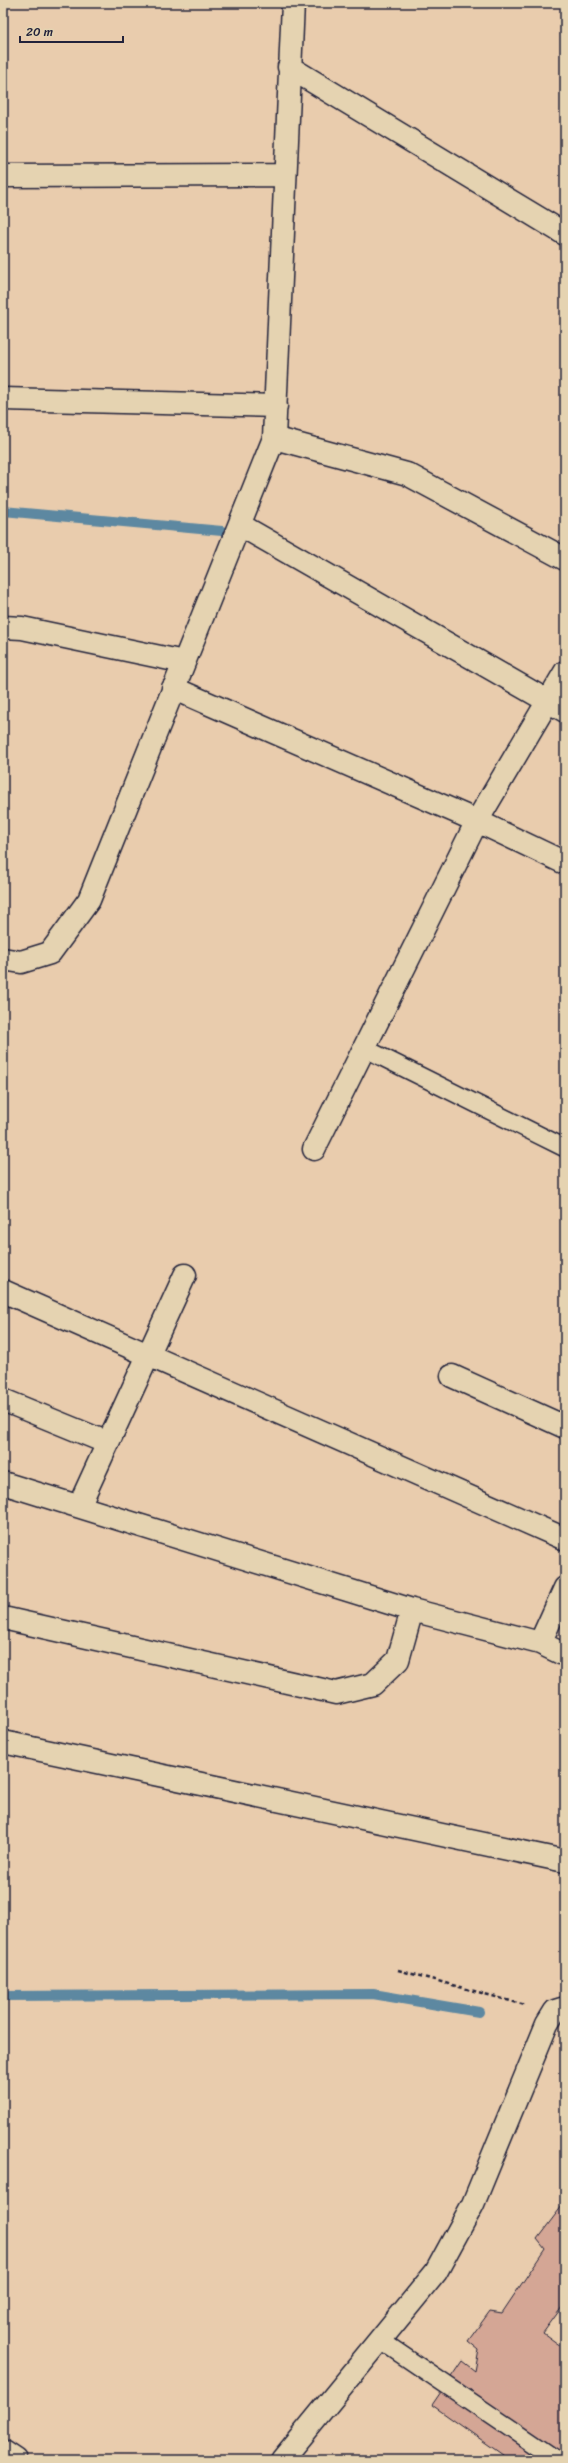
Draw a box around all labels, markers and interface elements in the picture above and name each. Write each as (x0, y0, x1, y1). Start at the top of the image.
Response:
scale bar (20, 18, 123, 44)
text: 20 m (26, 21, 53, 43)

